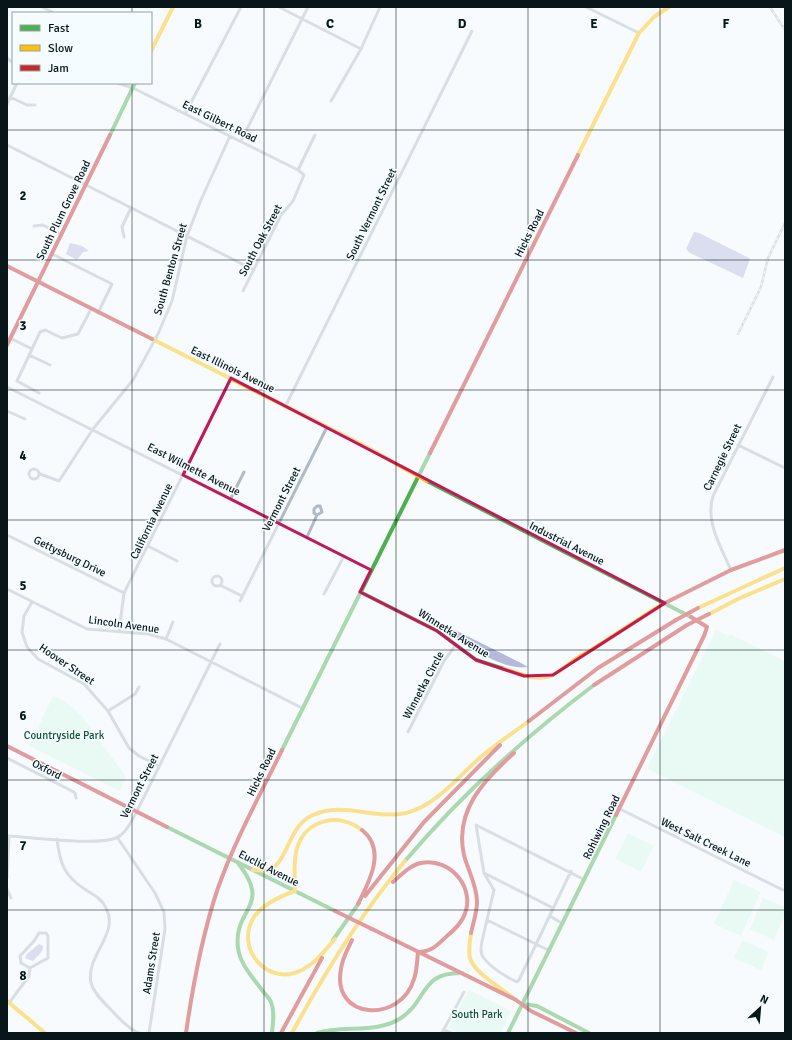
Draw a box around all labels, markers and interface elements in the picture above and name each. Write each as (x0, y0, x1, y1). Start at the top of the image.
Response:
legend (12, 12, 152, 84)
text: B (194, 16, 202, 32)
text: C (326, 16, 334, 32)
text: D (458, 16, 467, 32)
text: E (590, 16, 598, 32)
text: F (723, 16, 730, 32)
text: Fast (48, 21, 69, 36)
text: Slow (48, 41, 73, 56)
text: Jam (48, 61, 69, 76)
street label: East Gilbert Road (180, 98, 259, 145)
street label: South Plum Grove Road (34, 158, 93, 262)
street label: South Vermont Street (344, 166, 399, 262)
text: 2 (19, 188, 27, 204)
street label: South Oak Street (236, 202, 285, 278)
street label: Hicks Road (512, 207, 547, 259)
street label: South Benton Street (151, 222, 190, 317)
text: 3 (19, 318, 27, 334)
street label: East Illinois Avenue (189, 344, 277, 395)
street label: Carnegie Street (701, 421, 744, 493)
street label: East Wilmette Avenue (145, 440, 242, 499)
text: 4 (19, 448, 27, 464)
street label: Vermont Street (260, 465, 303, 534)
street label: California Avenue (127, 481, 175, 561)
street label: Industrial Avenue (527, 519, 607, 568)
street label: Gettysburg Drive (31, 533, 108, 580)
text: 5 (19, 578, 27, 594)
street label: Winnetka Avenue (416, 606, 492, 661)
street label: Lincoln Avenue (88, 613, 160, 636)
street label: Hoover Street (36, 641, 97, 688)
street label: Winnetka Circle (400, 649, 447, 721)
text: 6 (19, 708, 27, 724)
park label: Countryside Park (24, 729, 105, 742)
street label: Hicks Road (244, 746, 279, 798)
street label: Vermont Street (118, 752, 161, 821)
street label: Oxford (30, 757, 64, 782)
street label: Rohlwing Road (580, 793, 623, 862)
street label: West Salt Creek Lane (659, 815, 753, 870)
text: 7 (19, 838, 27, 854)
street label: Euclid Avenue (236, 848, 301, 889)
street label: Adams Street (140, 931, 163, 995)
text: 8 (19, 968, 27, 984)
north arrow (740, 988, 780, 1028)
text: N (758, 992, 770, 1007)
park label: South Park (451, 1008, 503, 1021)

